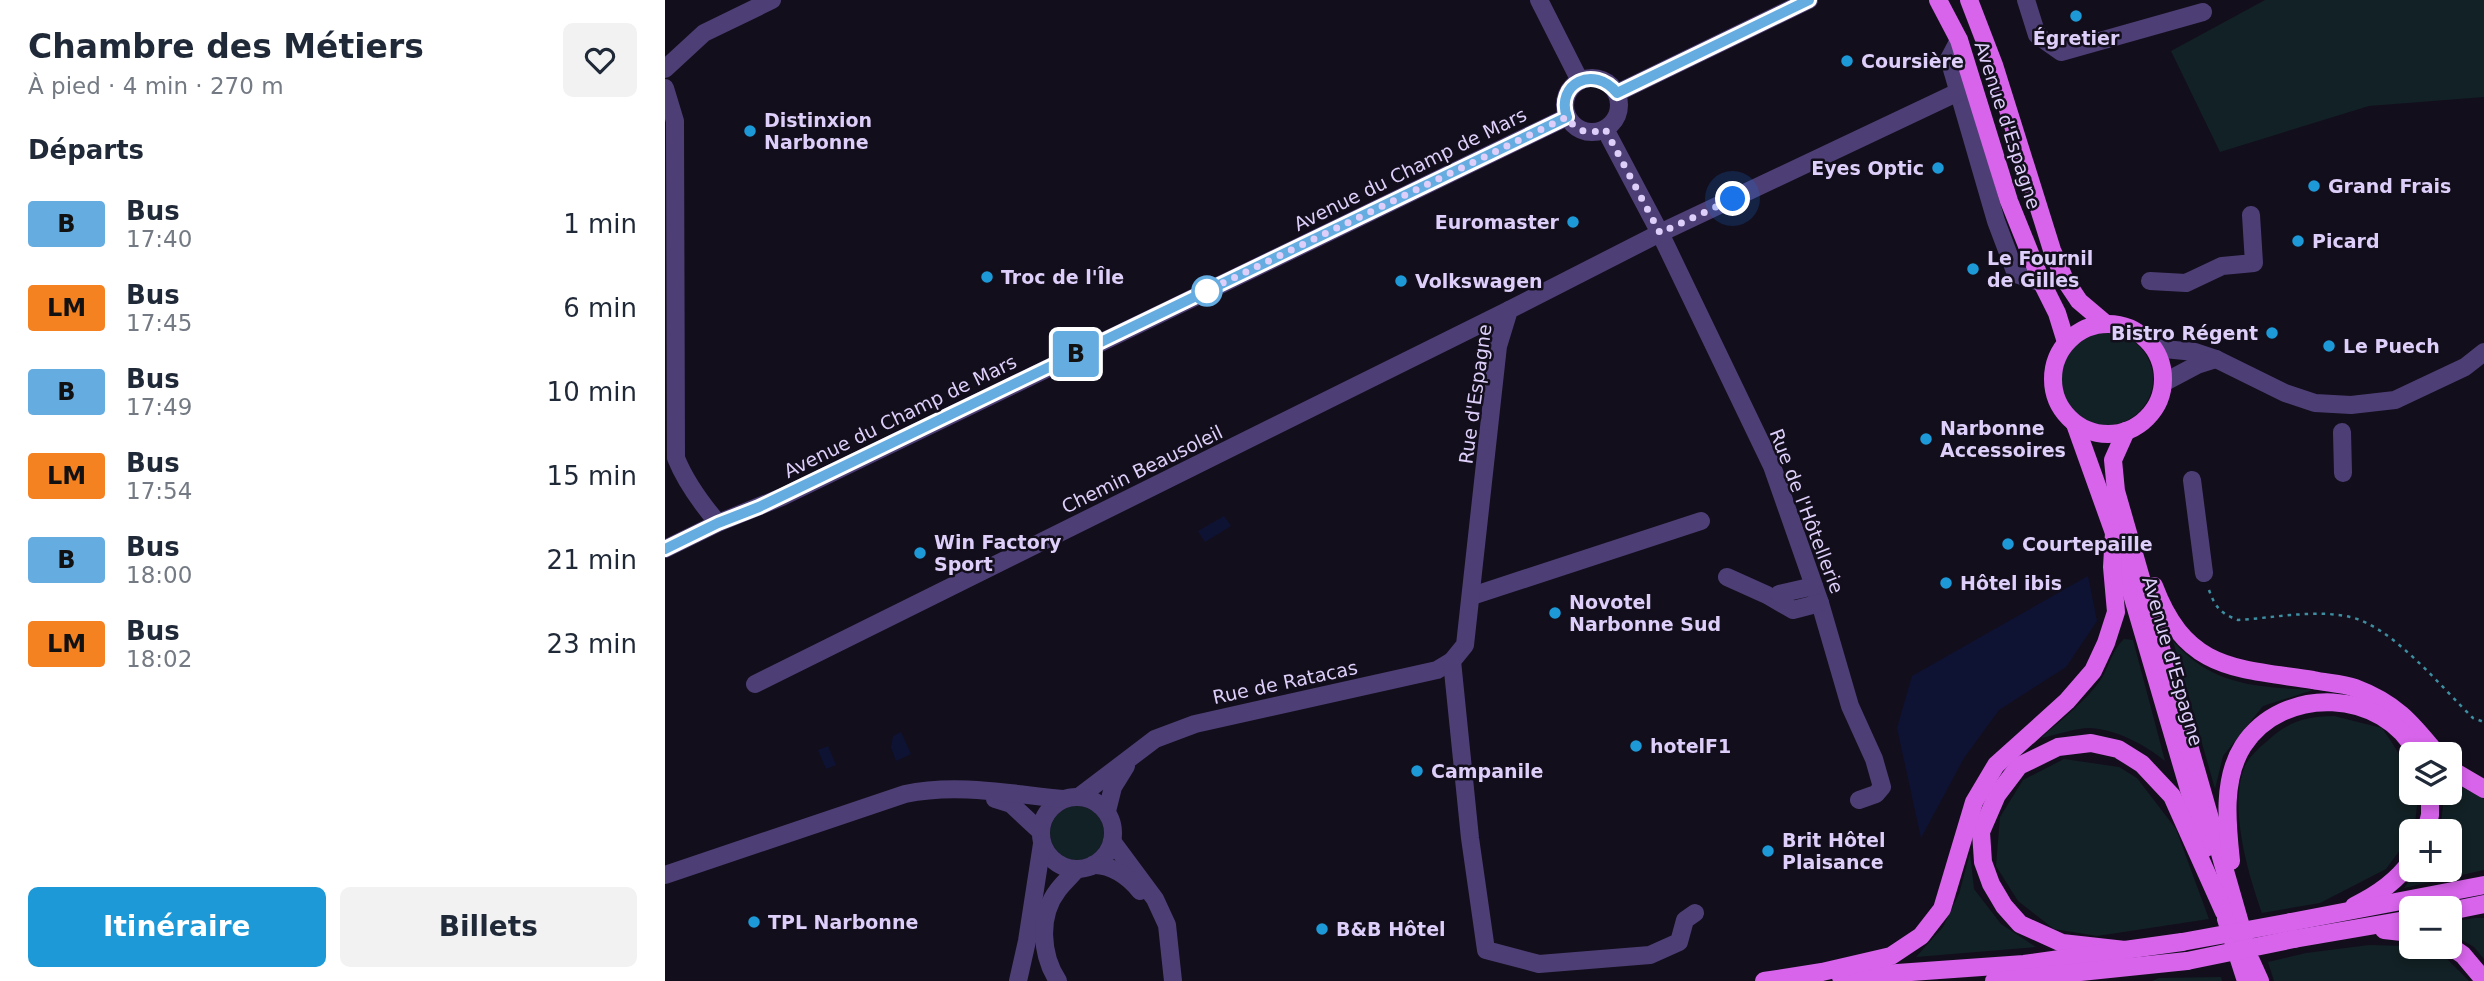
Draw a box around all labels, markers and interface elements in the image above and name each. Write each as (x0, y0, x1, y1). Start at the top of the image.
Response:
marker: Égretier (2068, 8, 2084, 24)
button: heart (563, 23, 637, 97)
text: Chambre des Métiers (28, 27, 424, 66)
place label: Égretier (2033, 27, 2120, 49)
street label: Avenue d'Espagne (1970, 38, 2046, 212)
place label: Coursière (1861, 50, 1964, 72)
marker: Coursière (1839, 53, 1855, 69)
text: À pied · 4 min · 270 m (28, 73, 284, 99)
street label: Avenue du Champ de Mars (1290, 103, 1530, 235)
place label: Distinxion Narbonne (764, 109, 872, 153)
marker: Distinxion Narbonne (742, 123, 758, 139)
text: Départs (28, 135, 144, 165)
place label: Eyes Optic (1811, 157, 1924, 179)
marker: Eyes Optic (1930, 160, 1946, 176)
place label: Grand Frais (2328, 175, 2451, 197)
marker: Grand Frais (2306, 178, 2322, 194)
your location (1715, 181, 1750, 216)
text: Bus (126, 196, 180, 226)
text: 1 min (563, 209, 637, 239)
text: B (57, 210, 76, 238)
place label: Euromaster (1435, 211, 1560, 233)
marker: Euromaster (1565, 214, 1581, 230)
text: 17:40 (126, 226, 192, 252)
place label: Picard (2312, 230, 2380, 252)
marker: Picard (2290, 233, 2306, 249)
place label: Le Fournil de Gilles (1987, 247, 2093, 291)
marker: Le Fournil de Gilles (1965, 261, 1981, 277)
place label: Troc de l'Île (1001, 266, 1124, 288)
marker: Troc de l'Île (979, 269, 995, 285)
place label: Volkswagen (1415, 270, 1543, 292)
marker: Volkswagen (1393, 273, 1409, 289)
unlabelled marker (1192, 276, 1222, 306)
text: Bus (126, 280, 180, 310)
text: 6 min (563, 293, 637, 323)
text: LM (47, 294, 86, 322)
text: 17:45 (126, 310, 192, 336)
place label: Bistro Régent (2111, 322, 2258, 344)
street label: Rue d'Espagne (1454, 323, 1496, 465)
marker: Bistro Régent (2264, 325, 2280, 341)
line badge: B (1053, 331, 1099, 377)
place label: Le Puech (2343, 335, 2440, 357)
marker: Le Puech (2321, 338, 2337, 354)
text: B (1067, 340, 1085, 368)
street label: Avenue du Champ de Mars (780, 350, 1020, 482)
text: Bus (126, 364, 180, 394)
text: 10 min (547, 377, 637, 407)
text: B (57, 378, 76, 406)
text: 17:49 (126, 394, 192, 420)
place label: Narbonne Accessoires (1940, 417, 2066, 461)
street label: Chemin Beausoleil (1058, 420, 1226, 518)
street label: Rue de l'Hôtellerie (1765, 426, 1849, 596)
marker: Narbonne Accessoires (1918, 431, 1934, 447)
text: Bus (126, 448, 180, 478)
text: 15 min (547, 461, 637, 491)
text: LM (47, 462, 86, 490)
text: 17:54 (126, 478, 192, 504)
place label: Win Factory Sport (934, 531, 1062, 575)
text: Bus (126, 532, 180, 562)
place label: Courtepaille (2022, 533, 2153, 555)
marker: Courtepaille (2000, 536, 2016, 552)
text: 21 min (547, 545, 637, 575)
marker: Win Factory Sport (912, 545, 928, 561)
text: B (57, 546, 76, 574)
text: 18:00 (126, 562, 192, 588)
place label: Hôtel ibis (1960, 572, 2062, 594)
street label: Avenue d'Espagne (2138, 574, 2208, 748)
marker: Hôtel ibis (1938, 575, 1954, 591)
place label: Novotel Narbonne Sud (1569, 591, 1721, 635)
marker: Novotel Narbonne Sud (1547, 605, 1563, 621)
text: Bus (126, 616, 180, 646)
text: 23 min (547, 629, 637, 659)
text: LM (47, 630, 86, 658)
text: 18:02 (126, 646, 192, 672)
street label: Rue de Ratacas (1211, 656, 1359, 708)
place label: hotelF1 (1650, 735, 1731, 757)
marker: hotelF1 (1628, 738, 1644, 754)
map controls (2399, 742, 2462, 959)
button: layers (2399, 742, 2462, 805)
place label: Campanile (1431, 760, 1543, 782)
marker: Campanile (1409, 763, 1425, 779)
button: + (2399, 819, 2462, 882)
place label: Brit Hôtel Plaisance (1782, 829, 1886, 873)
marker: Brit Hôtel Plaisance (1760, 843, 1776, 859)
button: Itinéraire (28, 887, 326, 967)
button: Billets (340, 887, 637, 967)
button: − (2399, 896, 2462, 959)
place label: TPL Narbonne (768, 911, 918, 933)
marker: TPL Narbonne (746, 914, 762, 930)
place label: B&B Hôtel (1336, 918, 1446, 940)
marker: B&B Hôtel (1314, 921, 1330, 937)

